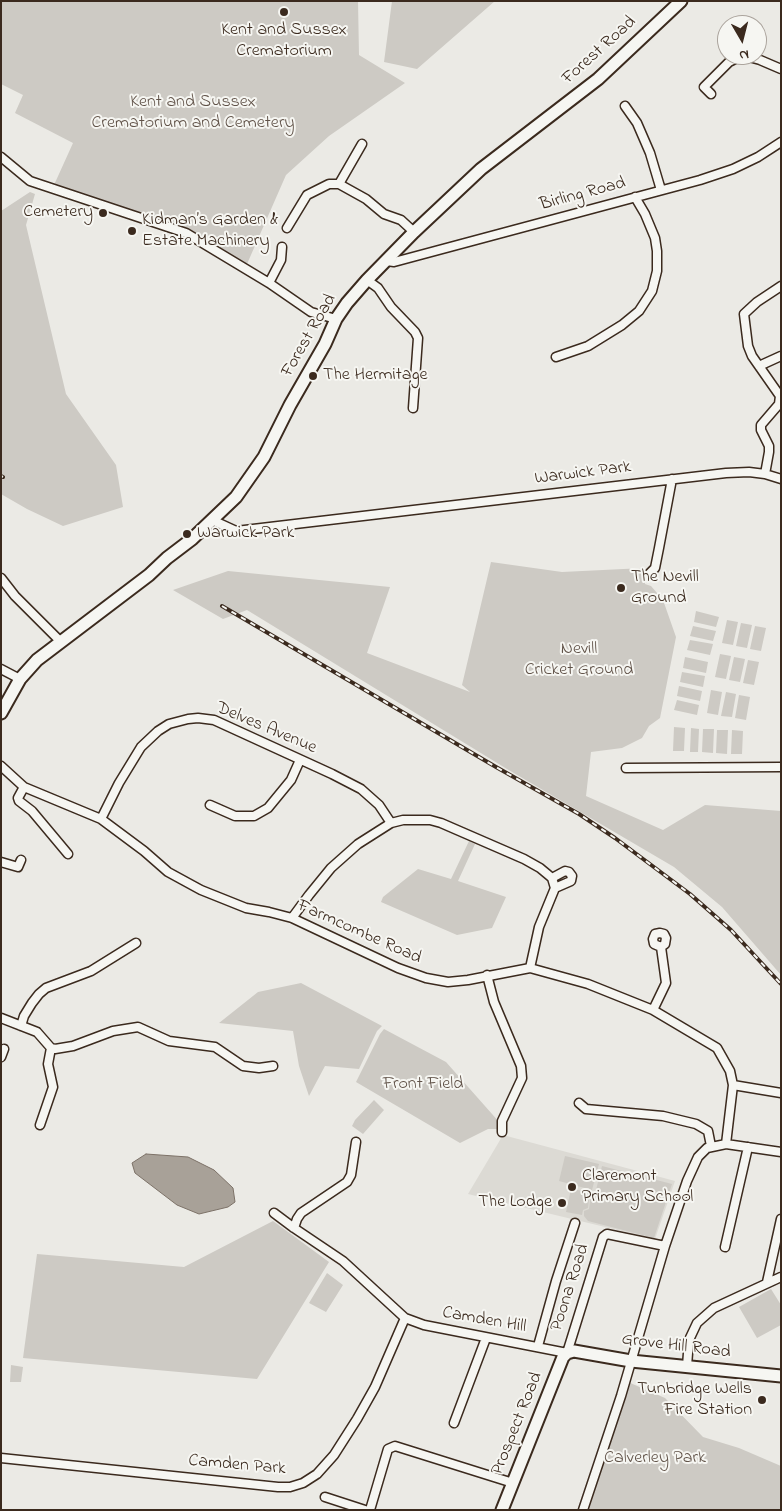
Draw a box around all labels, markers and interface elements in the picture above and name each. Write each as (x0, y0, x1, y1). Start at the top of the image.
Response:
marker: Kent and Sussex Crematorium (278, 6, 290, 18)
street label: Forest Road (559, 12, 641, 90)
north arrow (717, 15, 767, 65)
place label: Kent and Sussex Crematorium (221, 20, 347, 62)
text: N (738, 43, 750, 65)
park label: Kent and Sussex Crematorium and Cemetery (91, 92, 295, 134)
street label: Birling Road (538, 173, 628, 217)
place label: Cemetery (23, 202, 93, 224)
marker: Cemetery (97, 207, 109, 219)
place label: Kidman’s Garden & Estate Machinery (142, 210, 279, 252)
marker: Kidman’s Garden & Estate Machinery (126, 225, 138, 237)
street label: Forest Road (278, 291, 342, 381)
place label: The Hermitage (323, 365, 428, 387)
marker: The Hermitage (307, 370, 319, 382)
street label: Warwick Park (533, 457, 633, 491)
place label: Warwick Park (197, 523, 294, 545)
marker: Warwick Park (181, 528, 193, 540)
place label: The Nevill Ground (631, 567, 699, 610)
marker: The Nevill Ground (615, 582, 627, 594)
park label: Nevill Cricket Ground (525, 639, 633, 682)
street label: Delves Avenue (212, 698, 320, 760)
street label: Farmcombe Road (294, 896, 424, 970)
park label: Front Field (383, 1074, 463, 1096)
place label: Claremont Primary School (582, 1166, 693, 1208)
marker: Claremont Primary School (566, 1181, 578, 1193)
place label: The Lodge (478, 1192, 552, 1214)
marker: The Lodge (556, 1197, 568, 1209)
street label: Poona Road (547, 1242, 595, 1334)
street label: Camden Hill (440, 1303, 528, 1339)
street label: Grove Hill Road (620, 1330, 732, 1364)
street label: Prospect Road (488, 1369, 548, 1479)
place label: Tunbridge Wells Fire Station (637, 1379, 752, 1422)
marker: Tunbridge Wells Fire Station (756, 1394, 768, 1406)
park label: Calverley Park (604, 1448, 706, 1470)
street label: Camden Park (187, 1451, 287, 1481)

